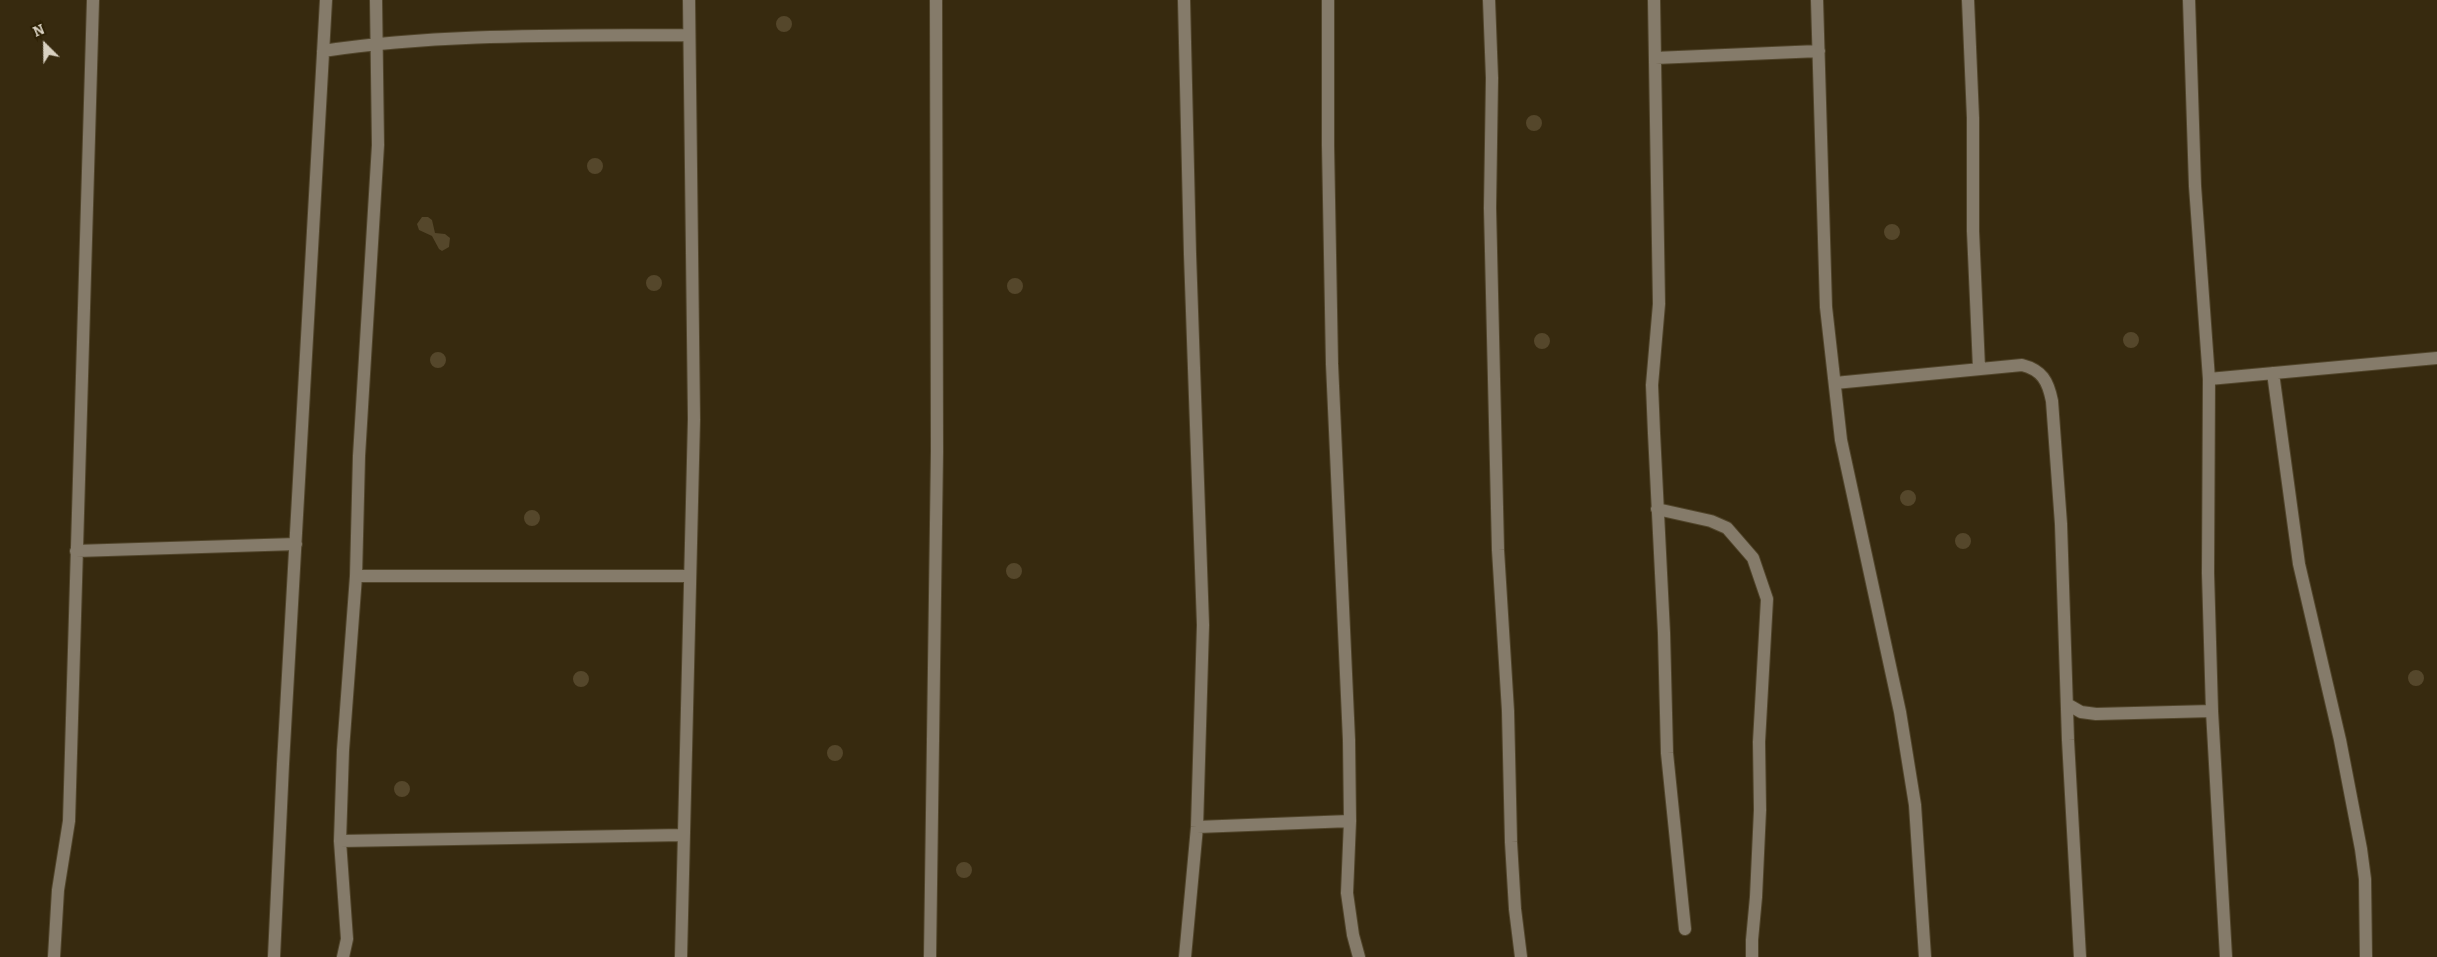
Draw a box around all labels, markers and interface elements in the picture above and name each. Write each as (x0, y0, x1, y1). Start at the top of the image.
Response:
north arrow (20, 20, 70, 70)
text: N (31, 21, 47, 41)

